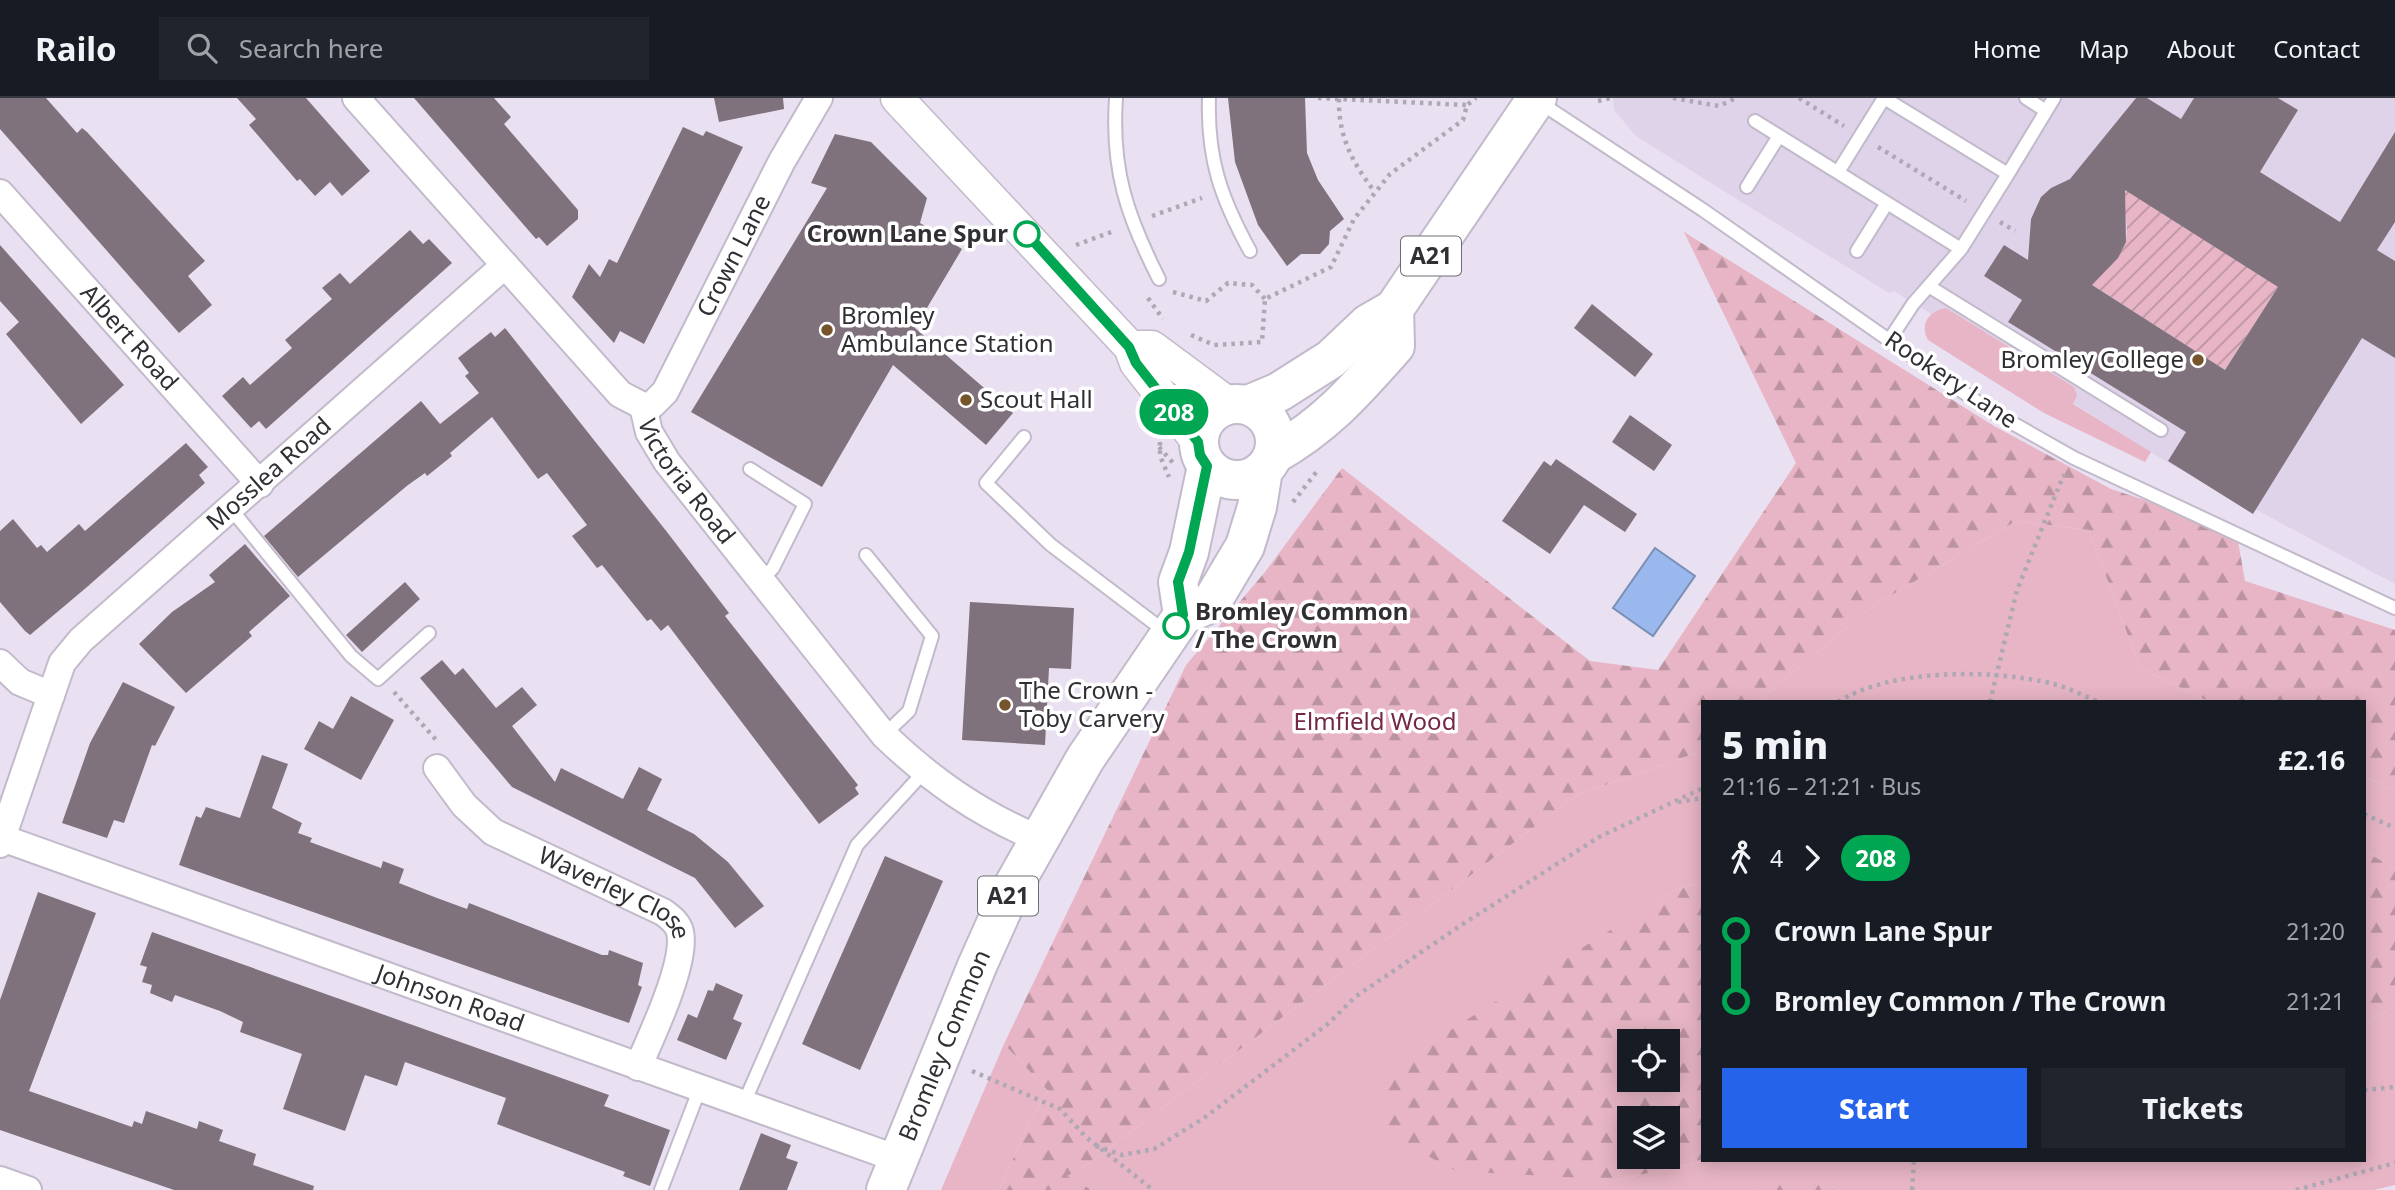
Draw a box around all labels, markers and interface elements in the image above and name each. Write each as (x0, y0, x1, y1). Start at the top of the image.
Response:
search box (159, 17, 649, 80)
text: Railo (35, 26, 117, 71)
icon: search (183, 29, 221, 67)
text: Search here (239, 30, 383, 66)
text: Home (1973, 32, 2041, 65)
text: Map (2079, 32, 2129, 65)
text: About (2167, 32, 2235, 65)
text: Contact (2273, 32, 2360, 65)
street label: Crown Lane (688, 188, 777, 322)
place label: Crown Lane Spur (807, 216, 1008, 249)
marker: Crown Lane Spur (1014, 221, 1040, 247)
road number: A21 (1401, 237, 1461, 276)
street label: Albert Road (74, 276, 187, 397)
place label: Bromley Ambulance Station (841, 298, 1054, 359)
marker: Bromley Ambulance Station (819, 322, 835, 338)
street label: Rookery Lane (1879, 322, 2025, 435)
place label: Bromley College (2000, 342, 2184, 375)
marker: Bromley College (2190, 352, 2206, 368)
place label: Scout Hall (980, 382, 1093, 415)
line badge: 208 (1134, 389, 1214, 435)
marker: Scout Hall (958, 392, 974, 408)
text: 208 (1153, 395, 1195, 428)
street label: Mosslea Road (198, 408, 337, 537)
street label: Victoria Road (631, 415, 744, 550)
place label: Bromley Common / The Crown (1195, 594, 1408, 655)
marker: Bromley Common / The Crown (1163, 613, 1189, 639)
place label: The Crown - Toby Carvery (1019, 673, 1165, 734)
marker: The Crown - Toby Carvery (997, 697, 1013, 713)
park label: Elmfield Wood (1294, 704, 1456, 737)
text: 5 min (1722, 718, 1828, 770)
text: £2.16 (2278, 742, 2345, 778)
text: 21:16 – 21:21 · Bus (1722, 770, 1921, 802)
street label: Waverley Close (533, 838, 699, 942)
icon: walk (1722, 839, 1760, 877)
icon: forward (1793, 839, 1831, 877)
text: 208 (1855, 841, 1896, 874)
text: 4 (1770, 842, 1783, 874)
road number: A21 (978, 876, 1038, 916)
text: Crown Lane Spur (1774, 913, 1992, 949)
text: 21:20 (2286, 915, 2345, 947)
street label: Bromley Common (890, 944, 997, 1146)
street label: Johnson Road (370, 955, 529, 1039)
text: Bromley Common / The Crown (1774, 983, 2166, 1019)
text: 21:21 (2286, 985, 2345, 1017)
map controls (1617, 1029, 1680, 1169)
button: locate (1617, 1029, 1680, 1092)
button: Start (1722, 1068, 2027, 1148)
button: Tickets (2041, 1068, 2345, 1148)
button: layers (1617, 1106, 1680, 1169)

